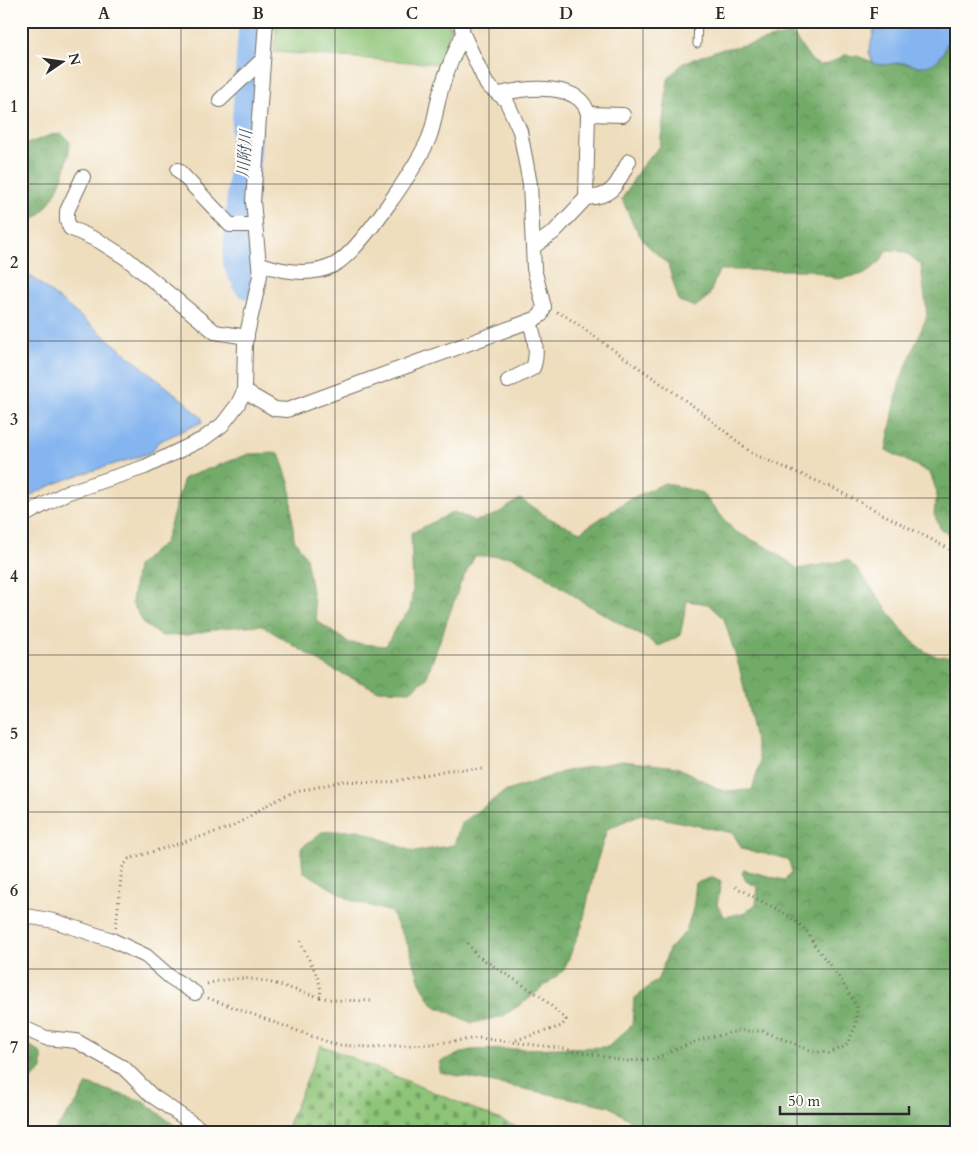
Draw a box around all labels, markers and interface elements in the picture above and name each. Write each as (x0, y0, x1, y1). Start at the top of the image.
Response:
text: A (98, 3, 110, 25)
text: B (252, 3, 264, 25)
text: C (406, 3, 418, 25)
text: D (559, 3, 573, 25)
text: E (715, 3, 725, 25)
text: F (869, 3, 879, 25)
north arrow (38, 38, 88, 88)
text: N (64, 51, 85, 67)
text: 1 (10, 96, 18, 118)
water label: 川附川 (232, 127, 258, 179)
text: 2 (10, 252, 18, 274)
text: 3 (10, 409, 18, 431)
text: 4 (10, 566, 18, 588)
text: 5 (10, 723, 18, 745)
text: 6 (10, 880, 18, 902)
text: 7 (10, 1037, 18, 1059)
scale bar (780, 1083, 909, 1115)
text: 50 m (788, 1091, 820, 1111)

